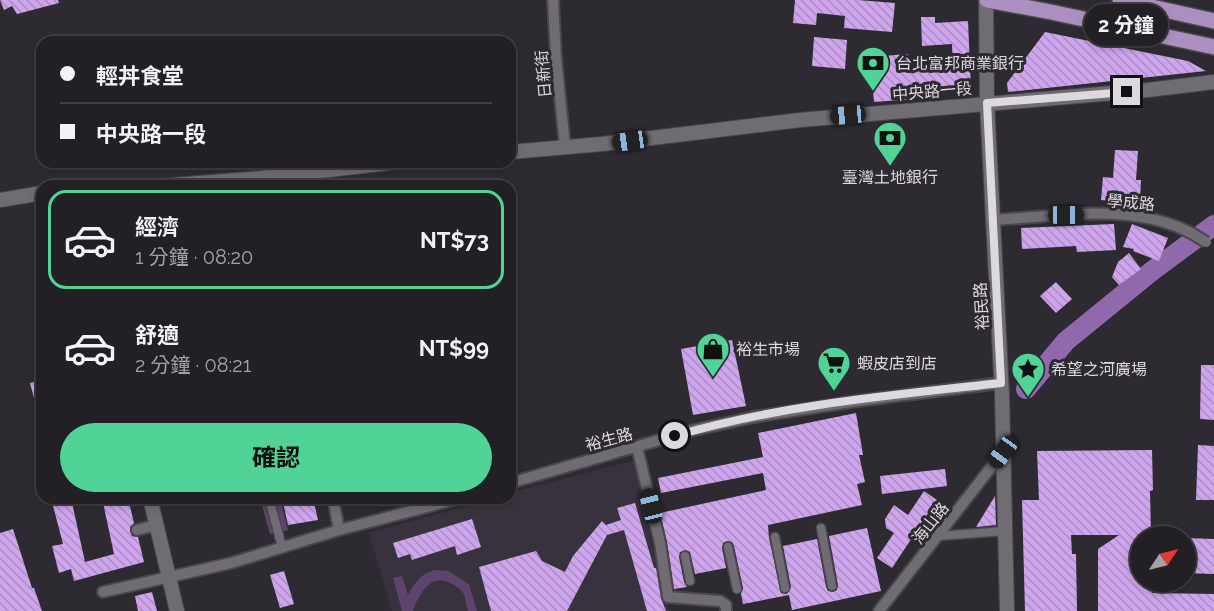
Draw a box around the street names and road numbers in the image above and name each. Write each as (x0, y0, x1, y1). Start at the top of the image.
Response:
street label: 日新街 (532, 49, 555, 99)
street label: 中央路一段 (891, 79, 973, 104)
street label: 學成路 (1106, 191, 1156, 214)
street label: 裕民路 (971, 282, 992, 330)
street label: 裕生路 (583, 424, 635, 455)
street label: 海山路 (908, 499, 953, 548)

